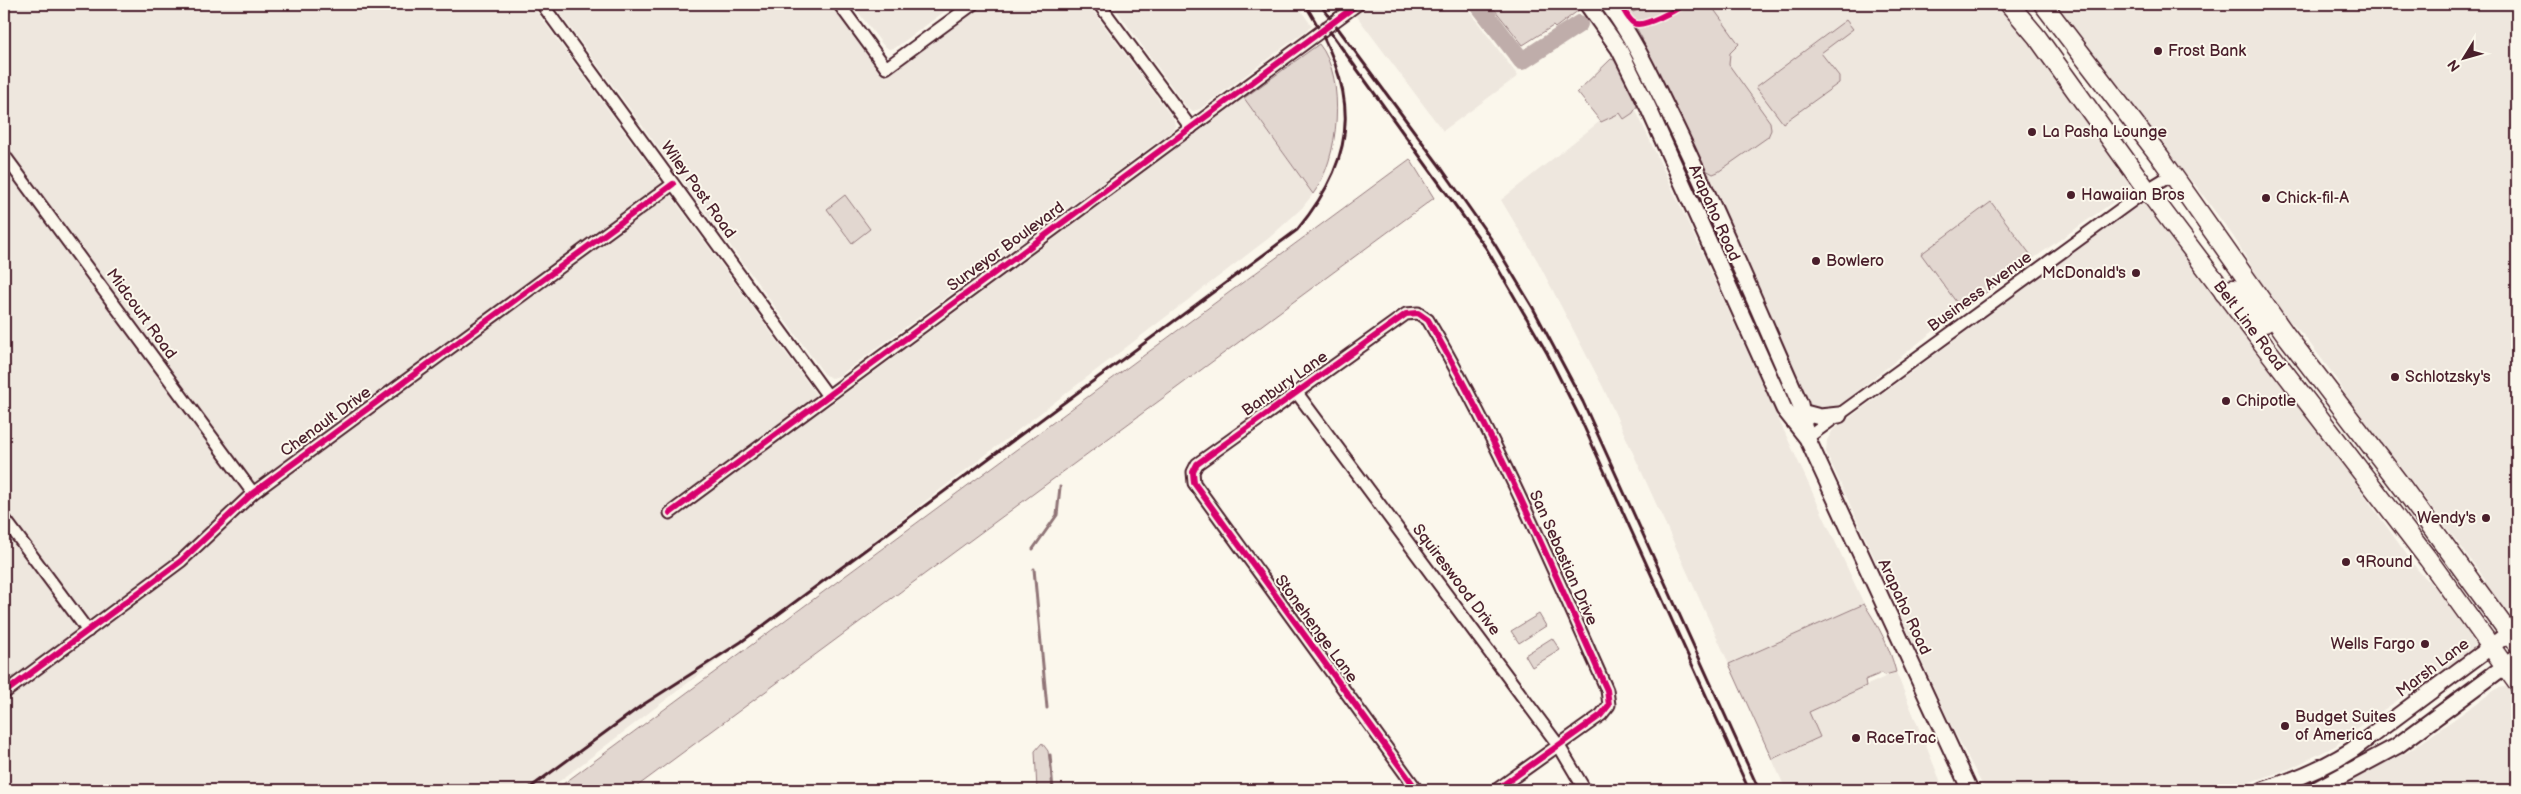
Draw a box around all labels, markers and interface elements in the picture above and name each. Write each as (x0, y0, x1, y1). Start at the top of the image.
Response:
north arrow (2438, 32, 2488, 82)
place label: Frost Bank (2168, 42, 2246, 61)
marker: Frost Bank (2152, 45, 2164, 57)
text: N (2444, 56, 2464, 75)
place label: La Pasha Lounge (2042, 123, 2168, 142)
marker: La Pasha Lounge (2026, 126, 2038, 138)
street label: Wiley Post Road (656, 138, 740, 242)
street label: Arapaho Road (1684, 162, 1744, 264)
place label: Hawaiian Bros (2081, 186, 2185, 205)
marker: Hawaiian Bros (2065, 189, 2077, 201)
place label: Chick-fil-A (2276, 189, 2349, 208)
marker: Chick-fil-A (2260, 192, 2272, 204)
street label: Surveyor Boulevard (944, 198, 1068, 296)
street label: Business Avenue (1924, 248, 2036, 336)
place label: Bowlero (1826, 252, 1884, 271)
marker: Bowlero (1810, 255, 1822, 267)
place label: McDonald's (2042, 264, 2126, 283)
street label: Midcourt Road (102, 265, 180, 363)
marker: McDonald's (2130, 267, 2142, 279)
street label: Belt Line Road (2209, 277, 2289, 375)
street label: Banbury Lane (1238, 347, 1332, 421)
place label: Schlotzsky's (2405, 368, 2491, 387)
marker: Schlotzsky's (2389, 371, 2401, 383)
street label: Chenault Drive (277, 383, 375, 461)
place label: Chipotle (2236, 392, 2297, 411)
marker: Chipotle (2220, 395, 2232, 407)
street label: San Sebastian Drive (1525, 488, 1601, 629)
place label: Wendy's (2417, 509, 2476, 528)
marker: Wendy's (2480, 512, 2492, 524)
street label: Squireswood Drive (1408, 521, 1504, 640)
place label: 9Round (2356, 553, 2413, 572)
street label: Arapaho Road (1874, 556, 1934, 658)
marker: 9Round (2340, 556, 2352, 568)
street label: Stonehenge Lane (1271, 571, 1362, 687)
street label: Marsh Lane (2393, 634, 2473, 701)
place label: Wells Fargo (2331, 635, 2415, 654)
marker: Wells Fargo (2419, 638, 2431, 650)
place label: Budget Suites of America (2295, 708, 2396, 745)
marker: Budget Suites of America (2279, 720, 2291, 732)
place label: RaceTrac (1866, 729, 1936, 748)
marker: RaceTrac (1850, 732, 1862, 744)

